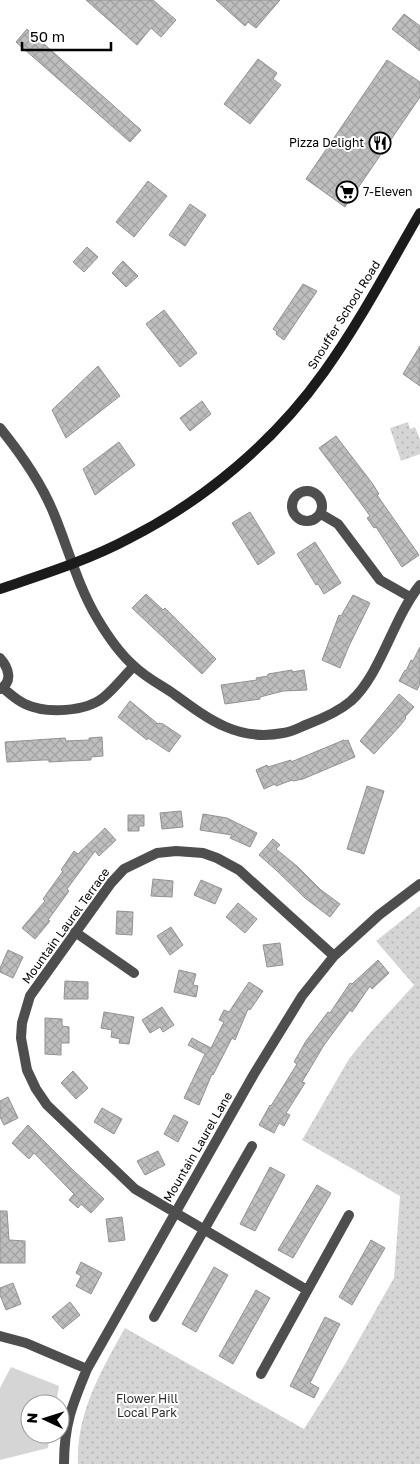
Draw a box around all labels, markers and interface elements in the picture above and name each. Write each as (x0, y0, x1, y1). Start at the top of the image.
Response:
scale bar (22, 20, 111, 52)
text: 50 m (30, 27, 65, 45)
restaurant icon: Pizza Delight (368, 131, 392, 155)
place label: Pizza Delight (289, 135, 364, 150)
supermarket icon: 7-Eleven (335, 180, 359, 204)
place label: 7-Eleven (363, 184, 413, 199)
street label: Snouffer School Road (304, 258, 383, 372)
street label: Mountain Laurel Terrace (19, 865, 113, 987)
street label: Mountain Laurel Lane (160, 1089, 235, 1204)
park label: Flower Hill Local Park (116, 1391, 178, 1420)
north arrow (20, 1394, 70, 1444)
text: N (23, 1412, 40, 1424)

